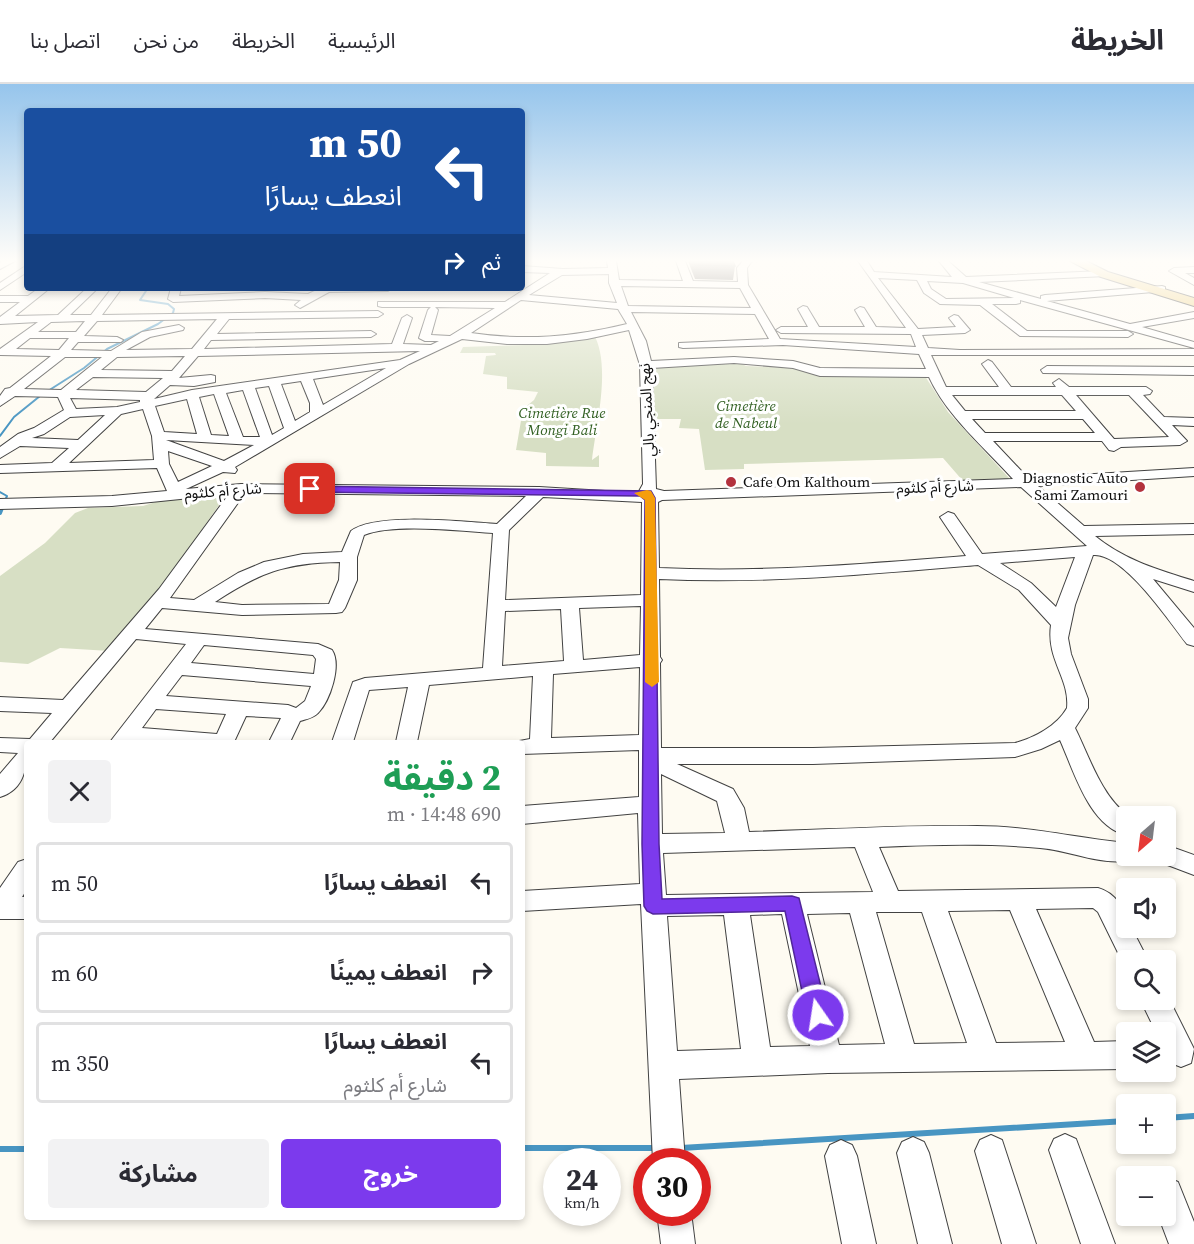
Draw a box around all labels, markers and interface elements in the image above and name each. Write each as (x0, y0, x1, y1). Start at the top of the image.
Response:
text: الخريطة (1071, 21, 1164, 59)
text: اتصل بنا (30, 26, 100, 55)
text: من نحن (133, 26, 199, 55)
text: الخريطة (232, 26, 295, 55)
text: الرئيسية (328, 26, 395, 55)
text: 50 m (309, 113, 402, 171)
icon: left (423, 132, 501, 210)
text: انعطف يسارًا (265, 177, 402, 214)
icon: right (437, 246, 470, 279)
text: ثم (482, 247, 501, 277)
street label: نهج المنجي بالي (634, 363, 661, 457)
park label: Cimetière de Nabeul (715, 395, 778, 433)
park label: Cimetière Rue Mongi Bali (519, 402, 605, 440)
pin (284, 463, 335, 514)
place label: Diagnostic Auto Sami Zamouri (1022, 467, 1128, 505)
place label: Cafe Om Kalthoum (743, 471, 871, 492)
icon: arrive (293, 472, 326, 505)
marker: Cafe Om Kalthoum (724, 475, 738, 489)
street label: شارع أم كلثوم (896, 475, 974, 500)
street label: شارع أم كلثوم (184, 477, 263, 506)
marker: Diagnostic Auto Sami Zamouri (1133, 480, 1147, 494)
text: 2 دقيقة (383, 753, 501, 802)
button: close (48, 760, 111, 823)
text: 690 m · 14:48 (387, 800, 501, 828)
north arrow (1116, 806, 1176, 866)
map controls (1116, 806, 1176, 1226)
icon: left (465, 866, 498, 899)
text: انعطف يسارًا (324, 867, 447, 897)
text: 50 m (51, 868, 98, 898)
button: sound (1116, 878, 1176, 938)
button: search (1116, 950, 1176, 1010)
icon: right (465, 956, 498, 989)
text: انعطف يمينًا (330, 957, 447, 987)
text: 60 m (51, 958, 98, 988)
position arrow (786, 983, 850, 1047)
button: layers (1116, 1022, 1176, 1082)
text: انعطف يسارًا (324, 1026, 447, 1056)
icon: left (465, 1046, 498, 1079)
text: 350 m (51, 1048, 109, 1078)
text: شارع أم كلثوم (344, 1071, 447, 1099)
button: + (1116, 1094, 1176, 1154)
button: مشاركة (48, 1139, 269, 1208)
button: خروج (281, 1139, 501, 1208)
speed limit sign: 30 (633, 1148, 711, 1226)
text: 24 (566, 1159, 598, 1200)
button: − (1116, 1166, 1176, 1226)
text: km/h (564, 1192, 600, 1213)

